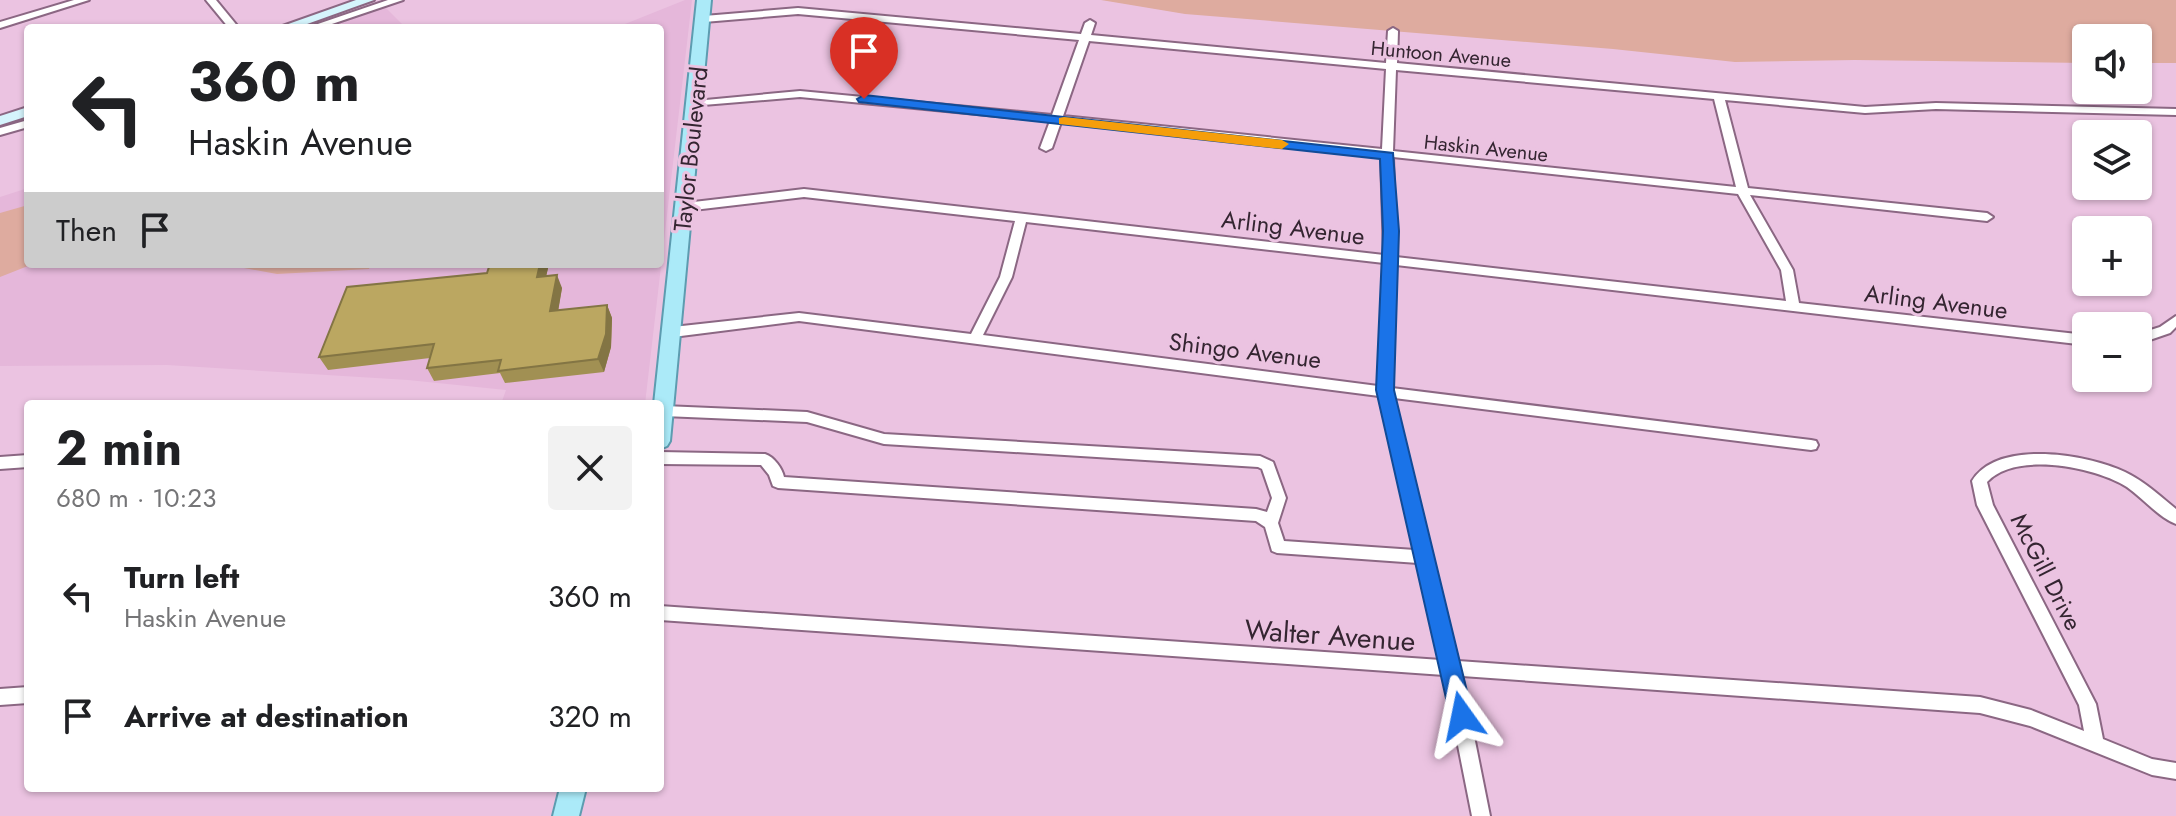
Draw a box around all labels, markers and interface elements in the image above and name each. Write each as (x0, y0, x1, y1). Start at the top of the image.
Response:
pin (830, 17, 898, 99)
map controls (2072, 24, 2152, 392)
button: sound (2072, 24, 2152, 104)
icon: arrive (842, 29, 886, 73)
street label: Huntoon Avenue (1370, 34, 1512, 75)
text: 360 m (188, 41, 360, 122)
icon: left (56, 56, 160, 160)
street label: Taylor Boulevard (664, 65, 717, 233)
text: Haskin Avenue (188, 116, 413, 168)
button: layers (2072, 120, 2152, 200)
street label: Haskin Avenue (1422, 128, 1550, 169)
street label: Arling Avenue (1219, 201, 1367, 254)
icon: arrive (133, 208, 177, 252)
text: Then (56, 209, 117, 252)
button: + (2072, 216, 2152, 296)
street label: Arling Avenue (1862, 275, 2010, 328)
button: − (2072, 312, 2152, 392)
street label: Shingo Avenue (1167, 324, 1323, 377)
text: 2 min (56, 414, 182, 483)
button: close (548, 426, 632, 510)
text: 680 m · 10:23 (56, 479, 216, 517)
street label: McGill Drive (2002, 507, 2091, 636)
text: Turn left (124, 556, 239, 599)
icon: left (56, 574, 100, 618)
text: 360 m (548, 575, 632, 618)
text: Haskin Avenue (124, 599, 286, 637)
street label: Walter Avenue (1243, 609, 1417, 662)
position arrow (1420, 674, 1504, 758)
icon: arrive (56, 694, 100, 738)
text: Arrive at destination (124, 695, 409, 738)
text: 320 m (548, 695, 632, 738)

